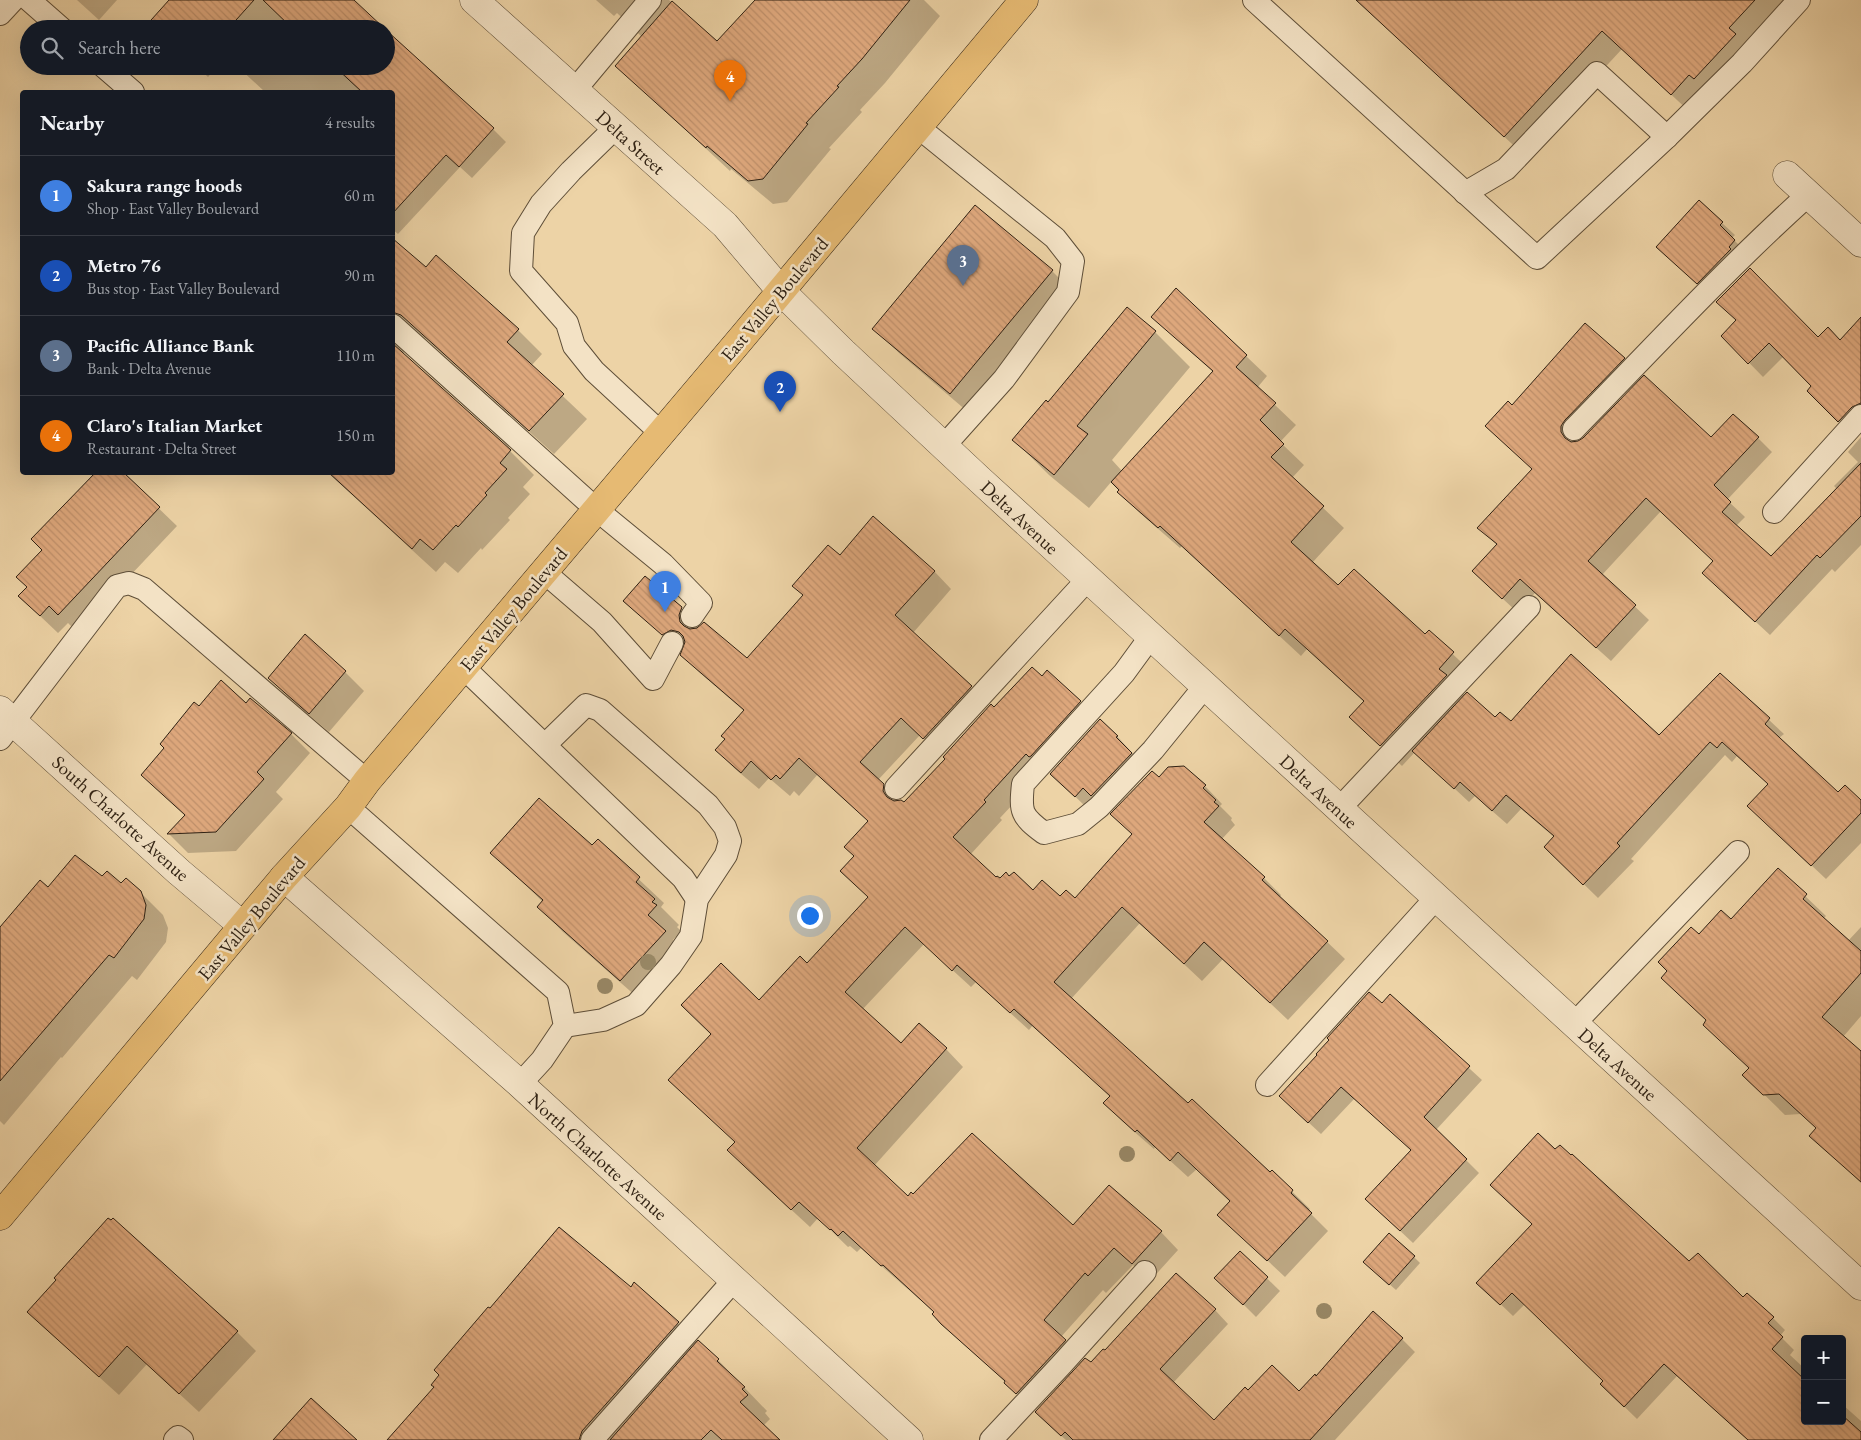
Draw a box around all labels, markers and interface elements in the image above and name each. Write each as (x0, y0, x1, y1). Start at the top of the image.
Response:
search box (20, 20, 395, 75)
icon: search (38, 34, 66, 62)
text: Search here (78, 35, 160, 60)
pin: 4 (714, 60, 746, 101)
street label: Delta Street (591, 105, 671, 180)
text: Nearby (40, 109, 104, 136)
text: 4 results (325, 112, 375, 133)
text: Sakura range hoods (87, 173, 242, 198)
text: 1 (52, 185, 60, 206)
text: 60 m (344, 185, 375, 206)
text: Shop · East Valley Boulevard (87, 198, 259, 219)
street label: East Valley Boulevard (715, 232, 834, 367)
pin: 3 (947, 245, 979, 286)
text: Metro 76 (87, 253, 161, 278)
text: 2 (52, 265, 60, 286)
text: 90 m (344, 265, 375, 286)
text: Bus stop · East Valley Boulevard (87, 278, 280, 299)
text: Pacific Alliance Bank (87, 333, 254, 358)
text: 3 (52, 345, 60, 366)
text: 110 m (336, 345, 375, 366)
text: Bank · Delta Avenue (87, 358, 211, 379)
pin: 2 (764, 371, 796, 412)
text: Claro's Italian Market (87, 413, 262, 438)
text: 4 (52, 425, 60, 446)
text: 150 m (336, 425, 375, 446)
text: Restaurant · Delta Street (87, 438, 236, 459)
street label: Delta Avenue (975, 475, 1064, 560)
street label: East Valley Boulevard (454, 542, 573, 677)
pin: 1 (649, 571, 681, 612)
street label: Delta Avenue (1274, 749, 1363, 834)
street label: South Charlotte Avenue (47, 750, 195, 887)
street label: East Valley Boulevard (192, 851, 311, 986)
your location (797, 903, 823, 929)
street label: Delta Avenue (1573, 1022, 1663, 1107)
street label: North Charlotte Avenue (523, 1087, 673, 1226)
map controls (1801, 1335, 1846, 1425)
button: + (1801, 1335, 1846, 1380)
button: − (1801, 1380, 1846, 1425)

